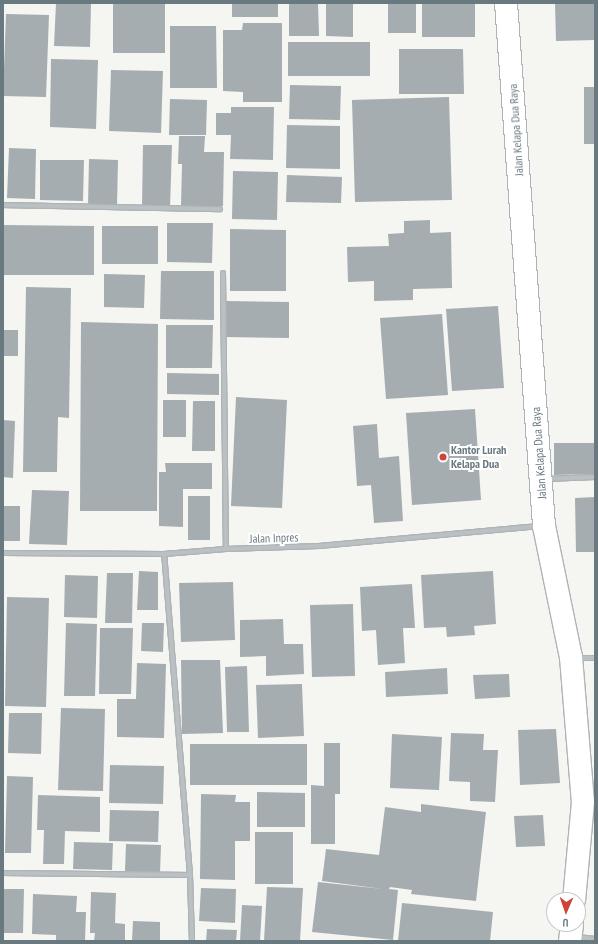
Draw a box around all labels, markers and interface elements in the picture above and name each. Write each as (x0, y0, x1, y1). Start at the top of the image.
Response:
street label: Jalan Kelapa Dua Raya (506, 83, 526, 177)
street label: Jalan Kelapa Dua Raya (529, 406, 549, 500)
place label: Kantor Lurah Kelapa Dua (451, 443, 507, 471)
marker: Kantor Lurah Kelapa Dua (438, 452, 448, 462)
street label: Jalan Inpres (249, 530, 299, 546)
north arrow (546, 892, 586, 932)
text: U (563, 916, 569, 930)

